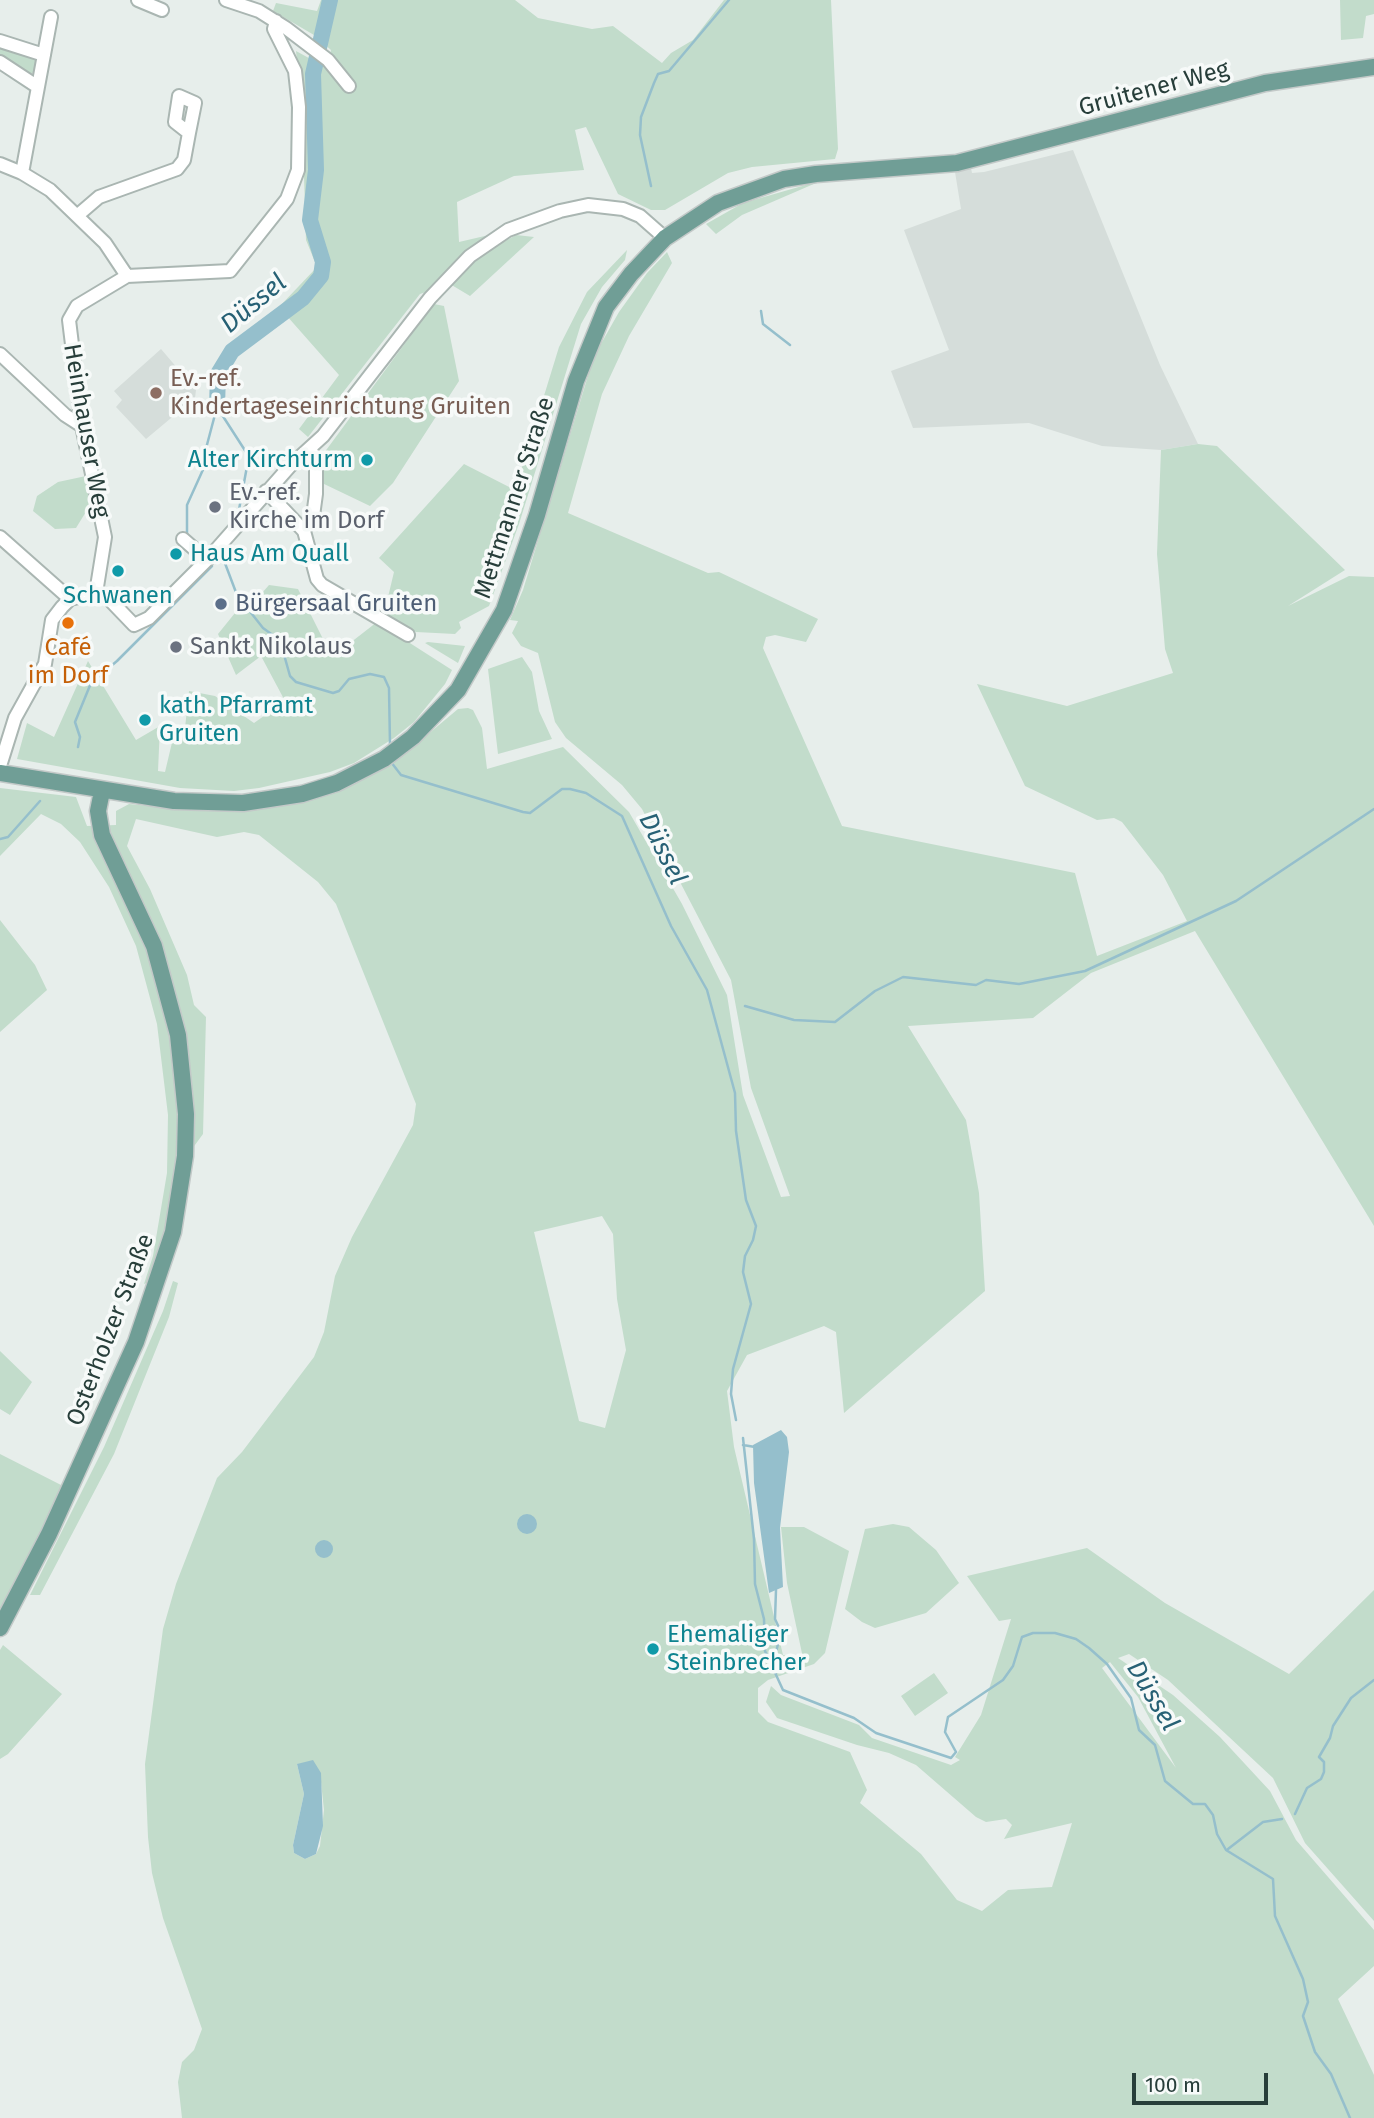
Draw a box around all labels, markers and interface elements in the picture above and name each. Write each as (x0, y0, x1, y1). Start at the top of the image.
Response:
street label: Gruitener Weg (1076, 55, 1232, 123)
water label: Düssel (215, 268, 293, 340)
street label: Heinhauser Weg (57, 342, 115, 520)
place label: Ev.-ref. Kindertageseinrichtung Gruiten (170, 365, 511, 421)
marker: Ev.-ref. Kindertageseinrichtung Gruiten (148, 385, 164, 401)
street label: Mettmanner Straße (469, 394, 561, 602)
place label: Alter Kirchturm (188, 446, 353, 474)
marker: Alter Kirchturm (359, 452, 375, 468)
place label: Ev.-ref. Kirche im Dorf (229, 479, 384, 535)
marker: Ev.-ref. Kirche im Dorf (207, 499, 223, 515)
place label: Haus Am Quall (190, 540, 349, 568)
marker: Haus Am Quall (168, 546, 184, 562)
marker: Schwanen (110, 563, 126, 579)
place label: Schwanen (63, 582, 173, 610)
place label: Bürgersaal Gruiten (235, 590, 437, 618)
marker: Bürgersaal Gruiten (213, 596, 229, 612)
marker: Café im Dorf (60, 615, 76, 631)
place label: Sankt Nikolaus (190, 633, 352, 661)
place label: Café im Dorf (28, 634, 108, 690)
marker: Sankt Nikolaus (168, 639, 184, 655)
place label: kath. Pfarramt Gruiten (159, 692, 313, 748)
marker: kath. Pfarramt Gruiten (137, 712, 153, 728)
water label: Düssel (631, 808, 693, 890)
street label: Osterholzer Straße (61, 1230, 161, 1430)
place label: Ehemaliger Steinbrecher (667, 1621, 806, 1677)
marker: Ehemaliger Steinbrecher (645, 1641, 661, 1657)
water label: Düssel (1119, 1655, 1185, 1737)
scale bar (1136, 2058, 1272, 2102)
text: 100 m (1145, 2072, 1201, 2098)

